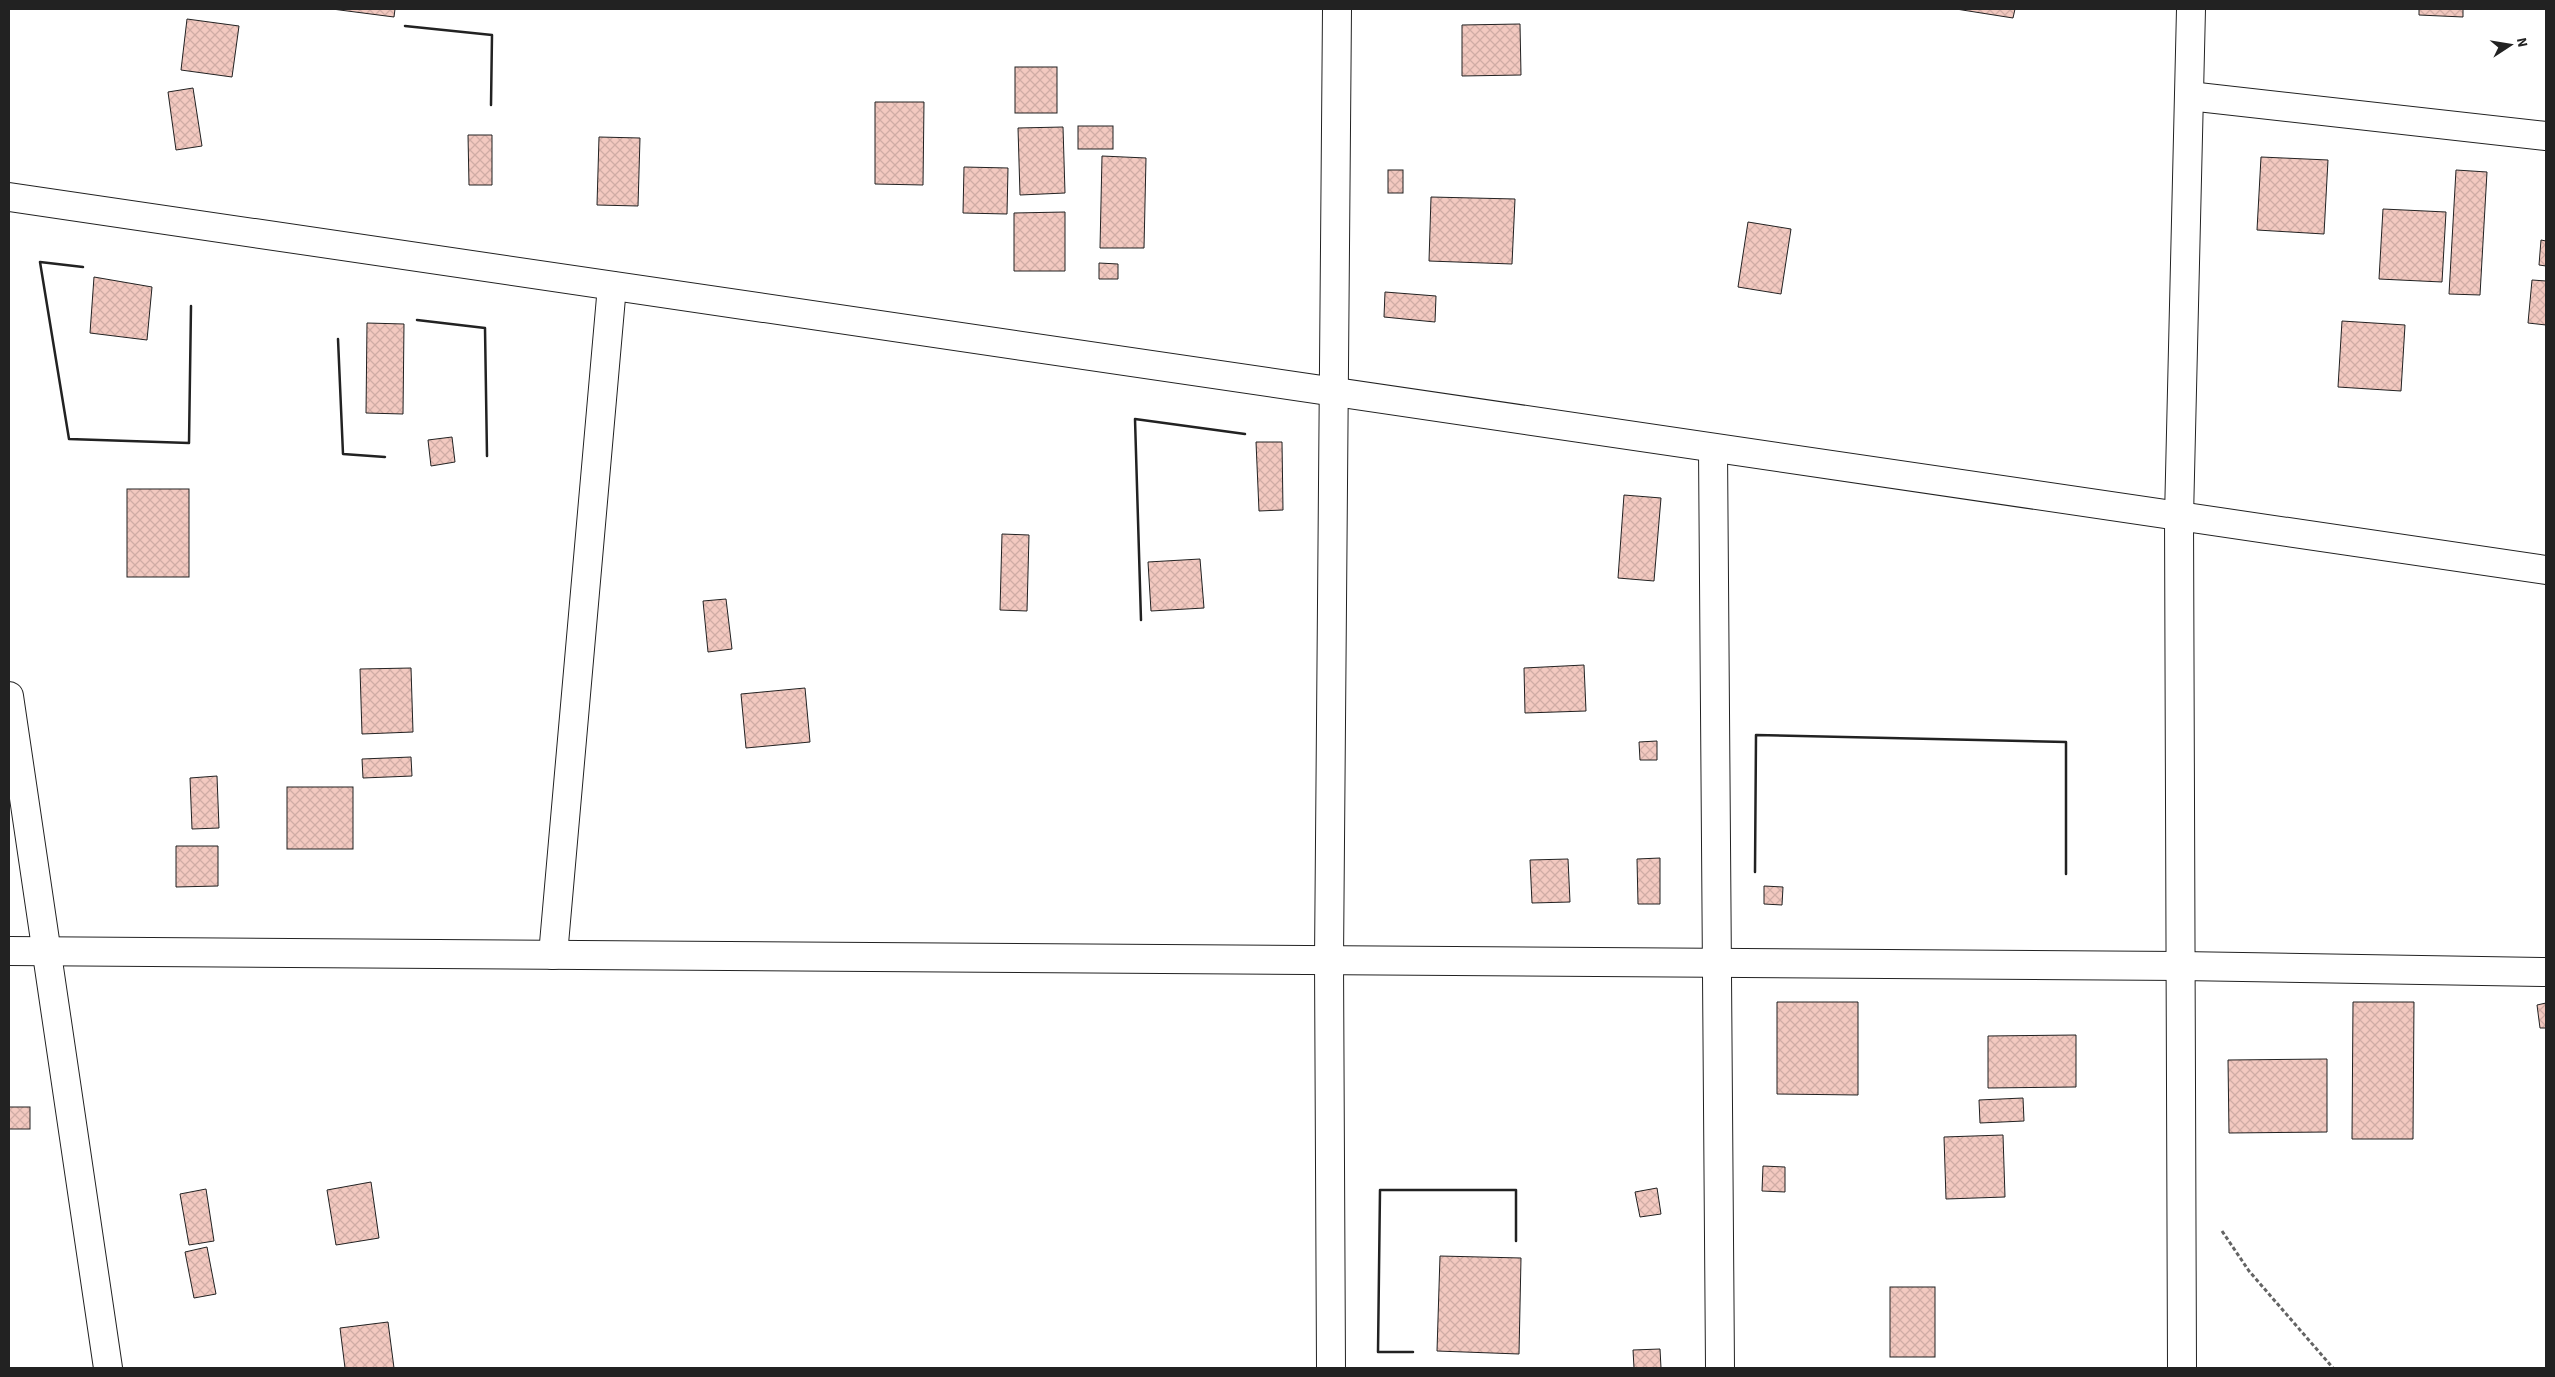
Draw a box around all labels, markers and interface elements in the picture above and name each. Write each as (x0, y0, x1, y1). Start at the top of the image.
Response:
north arrow (2485, 20, 2535, 70)
text: N (2511, 36, 2532, 49)

